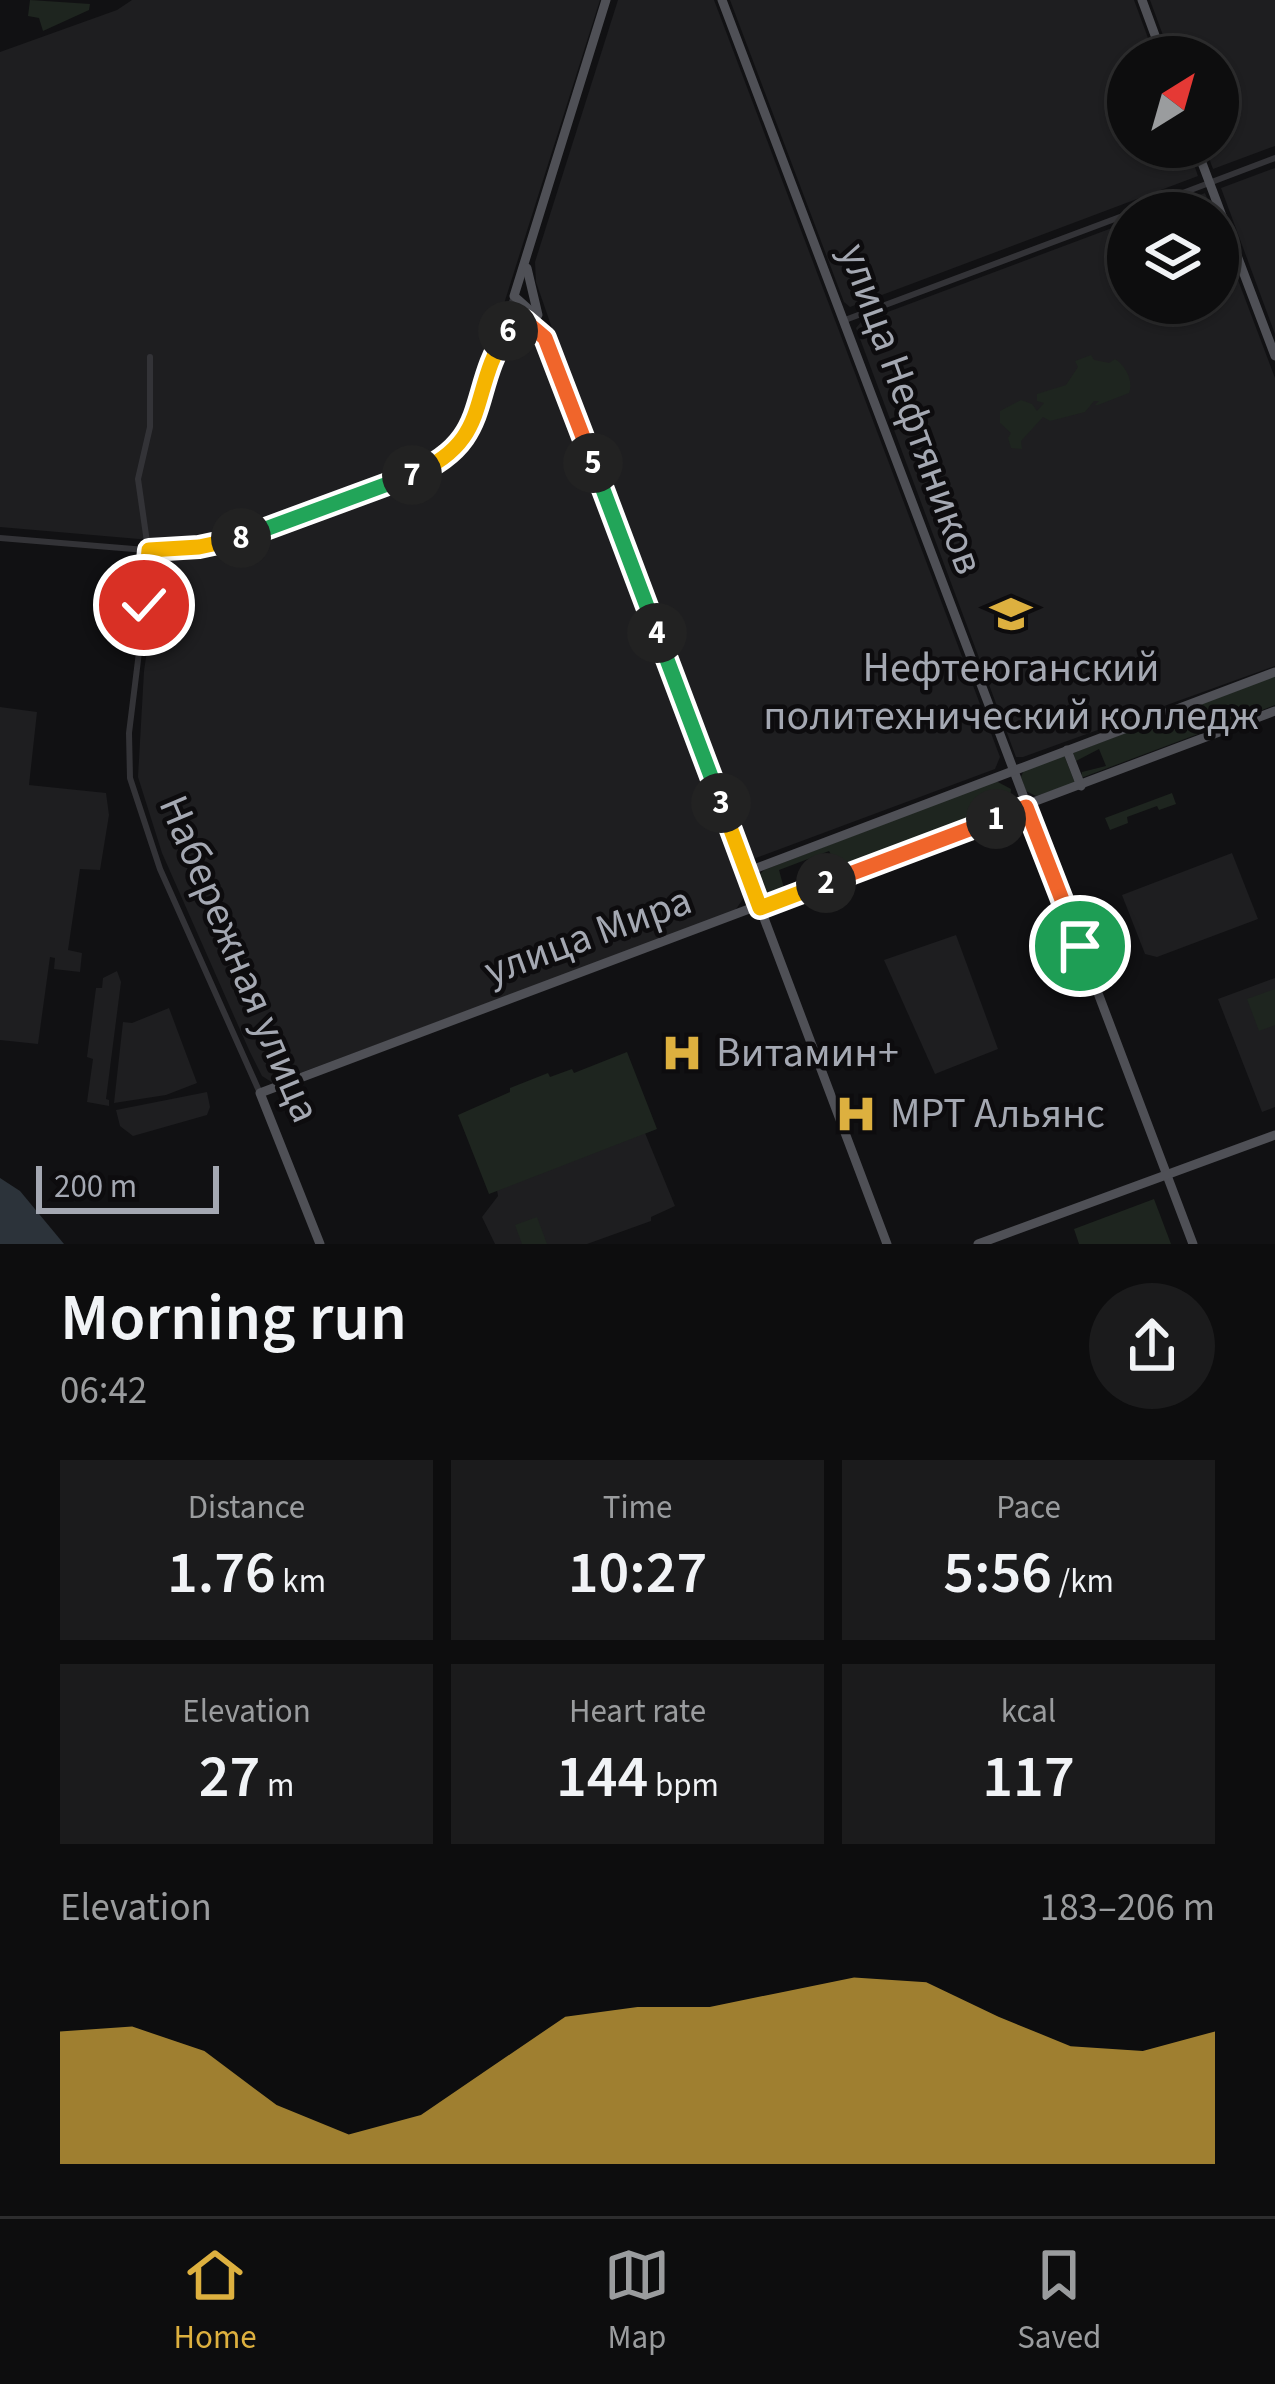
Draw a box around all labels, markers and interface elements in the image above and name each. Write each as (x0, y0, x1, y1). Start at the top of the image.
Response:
north arrow (1107, 36, 1239, 168)
map controls (1107, 36, 1239, 324)
button: layers (1107, 192, 1239, 324)
street label: улица Нефтяников (823, 235, 999, 583)
pin: 6 (478, 301, 538, 361)
text: 6 (499, 307, 517, 354)
pin: 5 (563, 433, 623, 493)
text: 5 (584, 439, 602, 486)
pin: 7 (382, 445, 442, 505)
text: 7 (403, 451, 421, 498)
pin: 8 (211, 508, 271, 568)
text: 8 (232, 514, 250, 561)
pin (93, 554, 195, 656)
icon: check (111, 572, 177, 638)
school or university icon: Нефтеюганский политехнический колледж (988, 591, 1034, 637)
pin: 4 (627, 603, 687, 663)
text: 4 (648, 609, 666, 656)
place label: Нефтеюганский политехнический колледж (763, 638, 1259, 746)
pin: 3 (691, 773, 751, 833)
text: 3 (712, 779, 730, 826)
street label: Набережная улица (143, 786, 335, 1132)
pin: 1 (966, 789, 1026, 849)
text: 1 (987, 795, 1005, 842)
pin: 2 (796, 853, 856, 913)
text: 2 (817, 859, 835, 906)
street label: улица Мира (476, 871, 700, 1001)
pin (1029, 895, 1131, 997)
icon: arrive (1047, 913, 1113, 979)
place label: Витамин+ (716, 1023, 899, 1083)
hospital icon: Витамин+ (659, 1030, 705, 1076)
place label: МРТ Альянс (890, 1084, 1105, 1144)
hospital icon: МРТ Альянс (833, 1091, 879, 1137)
scale bar (36, 1160, 219, 1213)
text: 200 m (54, 1163, 137, 1210)
text: Morning run (60, 1271, 407, 1365)
button: share (1089, 1283, 1215, 1409)
text: 06:42 (60, 1363, 147, 1419)
text: Distance (188, 1484, 305, 1531)
text: Time (603, 1484, 672, 1531)
text: Pace (996, 1484, 1061, 1531)
text: 1.76 (167, 1531, 276, 1616)
text: 10:27 (568, 1531, 707, 1616)
text: 5:56 (943, 1531, 1052, 1616)
text: km (276, 1558, 326, 1605)
text: /km (1052, 1558, 1114, 1605)
text: Elevation (182, 1688, 311, 1735)
text: Heart rate (569, 1688, 706, 1735)
text: kcal (1001, 1688, 1056, 1735)
text: 27 (199, 1735, 260, 1820)
text: 144 (556, 1735, 648, 1820)
text: 117 (982, 1735, 1075, 1820)
text: m (260, 1762, 294, 1809)
text: bpm (648, 1762, 719, 1809)
text: Elevation (60, 1880, 212, 1936)
text: 183–206 m (1040, 1880, 1215, 1936)
tab: Home (174, 2242, 257, 2361)
tab: Map (604, 2242, 670, 2361)
tab: Saved (1017, 2242, 1101, 2361)

